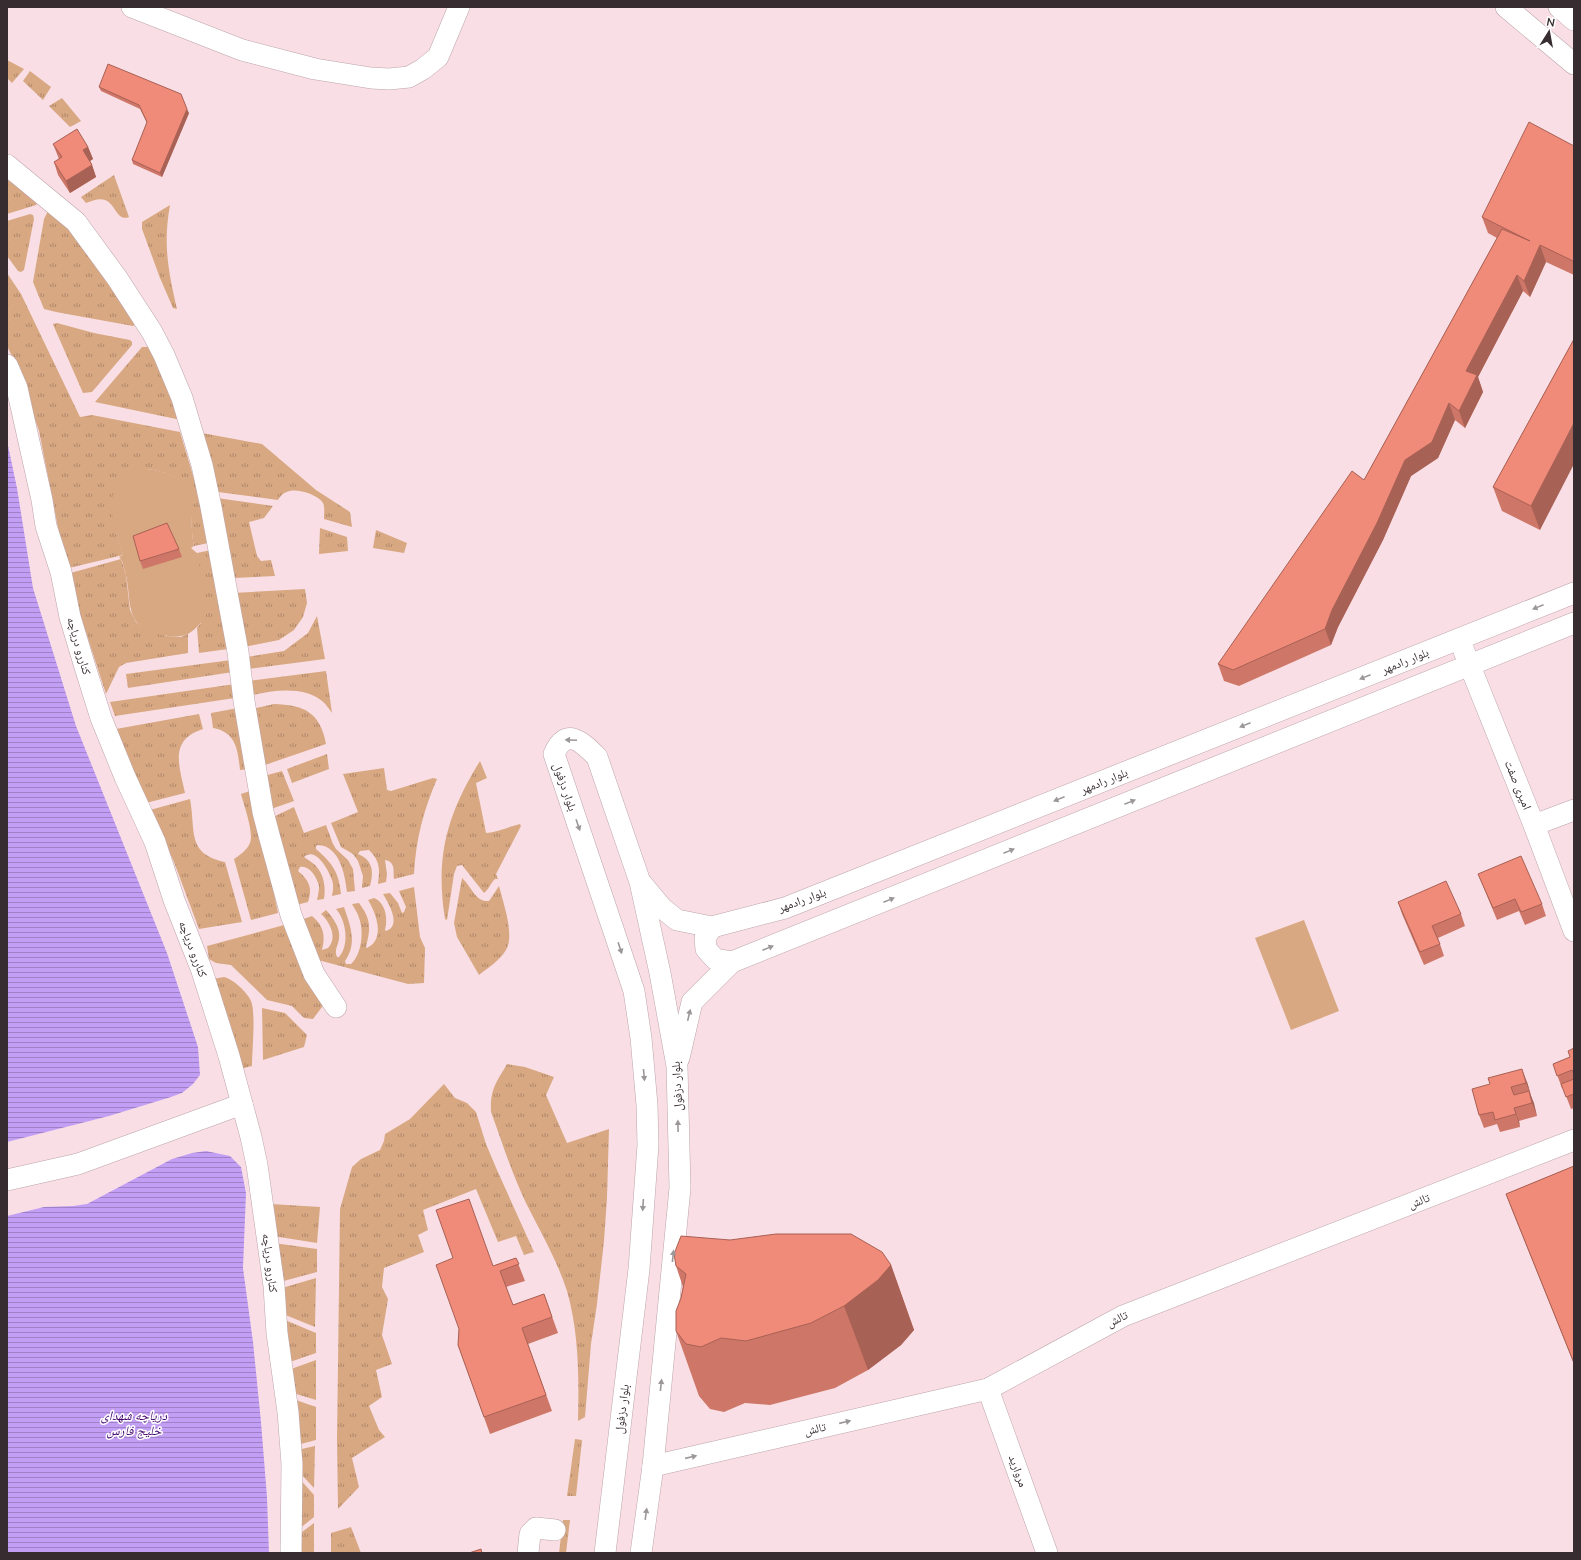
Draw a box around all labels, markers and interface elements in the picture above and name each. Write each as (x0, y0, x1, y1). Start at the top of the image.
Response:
north arrow (1529, 12, 1569, 52)
text: N (1545, 15, 1556, 31)
one-way arrow (1531, 605, 1543, 611)
street label: کناررو دریاچه (63, 615, 95, 677)
street label: بلوار رادمهر (1378, 644, 1431, 678)
one-way arrow (1360, 674, 1371, 680)
one-way arrow (1239, 722, 1250, 728)
one-way arrow (565, 737, 577, 744)
street label: امیری صفت (1501, 758, 1535, 812)
street label: بلوار دزفول (549, 761, 581, 813)
street label: بلوار رادمهر (1077, 764, 1130, 798)
one-way arrow (1053, 796, 1064, 802)
one-way arrow (1124, 799, 1135, 805)
one-way arrow (575, 819, 581, 831)
one-way arrow (1004, 848, 1015, 854)
street label: بلوار رادمهر (775, 884, 828, 916)
one-way arrow (883, 896, 895, 902)
street label: کناررو دریاچه (175, 918, 211, 980)
one-way arrow (617, 942, 623, 954)
one-way arrow (763, 944, 775, 950)
one-way arrow (687, 1009, 693, 1021)
street label: بلوار دزفول (668, 1061, 686, 1111)
one-way arrow (641, 1069, 648, 1081)
one-way arrow (675, 1120, 682, 1132)
street label: تالش (1406, 1189, 1433, 1212)
one-way arrow (640, 1199, 647, 1211)
street label: کناررو دریاچه (258, 1233, 282, 1293)
one-way arrow (670, 1250, 676, 1262)
street label: تالش (1104, 1307, 1131, 1331)
one-way arrow (657, 1379, 664, 1391)
street label: بلوار دزفول (611, 1383, 633, 1435)
water label: دریاچه شهدای خلیج فارس (101, 1407, 168, 1440)
street label: تالش (803, 1419, 828, 1439)
one-way arrow (839, 1419, 851, 1425)
street label: مروارید (1005, 1453, 1031, 1489)
one-way arrow (685, 1454, 697, 1460)
one-way arrow (643, 1508, 649, 1520)

